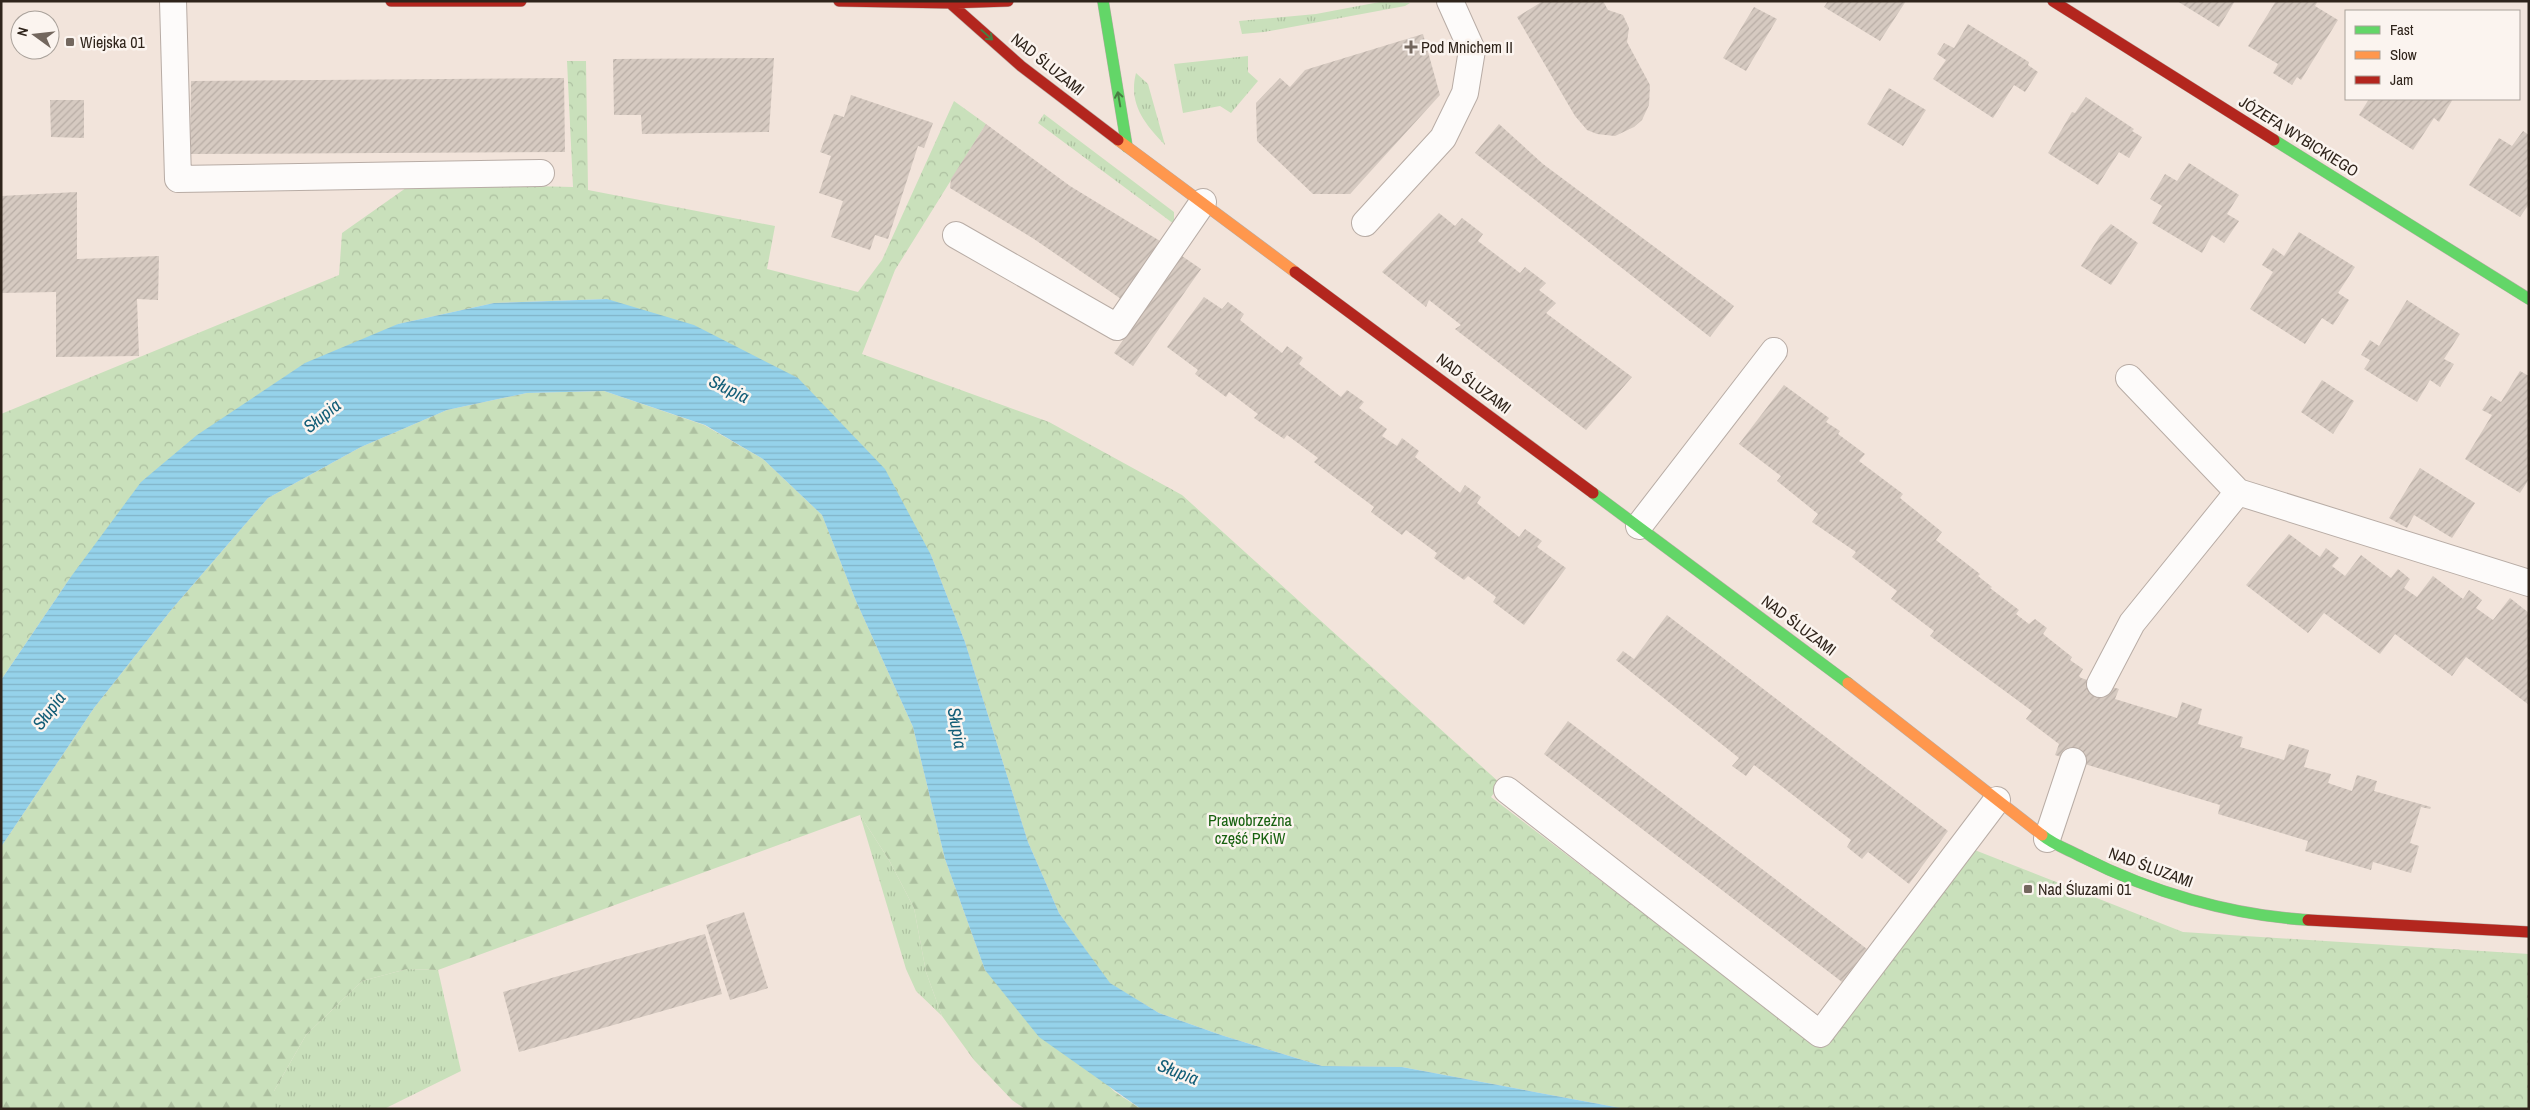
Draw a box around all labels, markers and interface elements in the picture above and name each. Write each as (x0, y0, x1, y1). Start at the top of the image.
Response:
north arrow (10, 10, 60, 60)
legend (2345, 10, 2520, 100)
text: Fast (2390, 19, 2414, 40)
text: N (13, 25, 32, 38)
street label: NAD ŚLUZAMI (1007, 28, 1089, 100)
one-way arrow (980, 30, 993, 41)
place label: Wiejska 01 (80, 31, 146, 53)
marker: Wiejska 01 (64, 36, 76, 48)
place label: Pod Mnichem II (1421, 36, 1513, 58)
marker: Pod Mnichem II (1405, 41, 1417, 53)
text: Slow (2390, 44, 2417, 65)
text: Jam (2390, 69, 2413, 90)
street label: JÓZEFA WYBICKIEGO (2235, 90, 2363, 182)
one-way arrow (1114, 91, 1124, 107)
street label: NAD ŚLUZAMI (1432, 348, 1516, 418)
water label: Słupia (705, 368, 754, 409)
water label: Słupia (298, 393, 346, 438)
street label: NAD ŚLUZAMI (1757, 590, 1841, 660)
water label: Słupia (26, 686, 71, 735)
water label: Słupia (942, 705, 973, 751)
park label: Prawobrzeżna część PKiW (1208, 809, 1293, 849)
street label: NAD ŚLUZAMI (2106, 842, 2196, 892)
place label: Nad Śluzami 01 (2038, 878, 2132, 900)
marker: Nad Śluzami 01 (2022, 883, 2034, 895)
water label: Słupia (1154, 1052, 1202, 1091)

